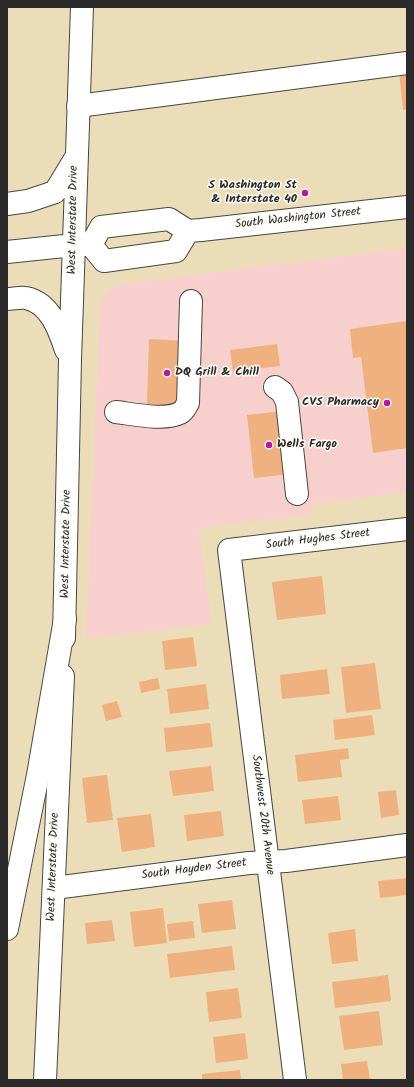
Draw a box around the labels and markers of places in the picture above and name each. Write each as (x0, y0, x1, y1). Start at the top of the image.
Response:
place label: S Washington St & Interstate 40 (208, 179, 297, 207)
marker: S Washington St & Interstate 40 (300, 188, 310, 198)
place label: DQ Grill & Chill (175, 366, 259, 380)
marker: DQ Grill & Chill (162, 368, 172, 378)
place label: CVS Pharmacy (302, 396, 379, 410)
marker: CVS Pharmacy (382, 398, 392, 408)
place label: Wells Fargo (277, 438, 337, 452)
marker: Wells Fargo (264, 440, 274, 450)

